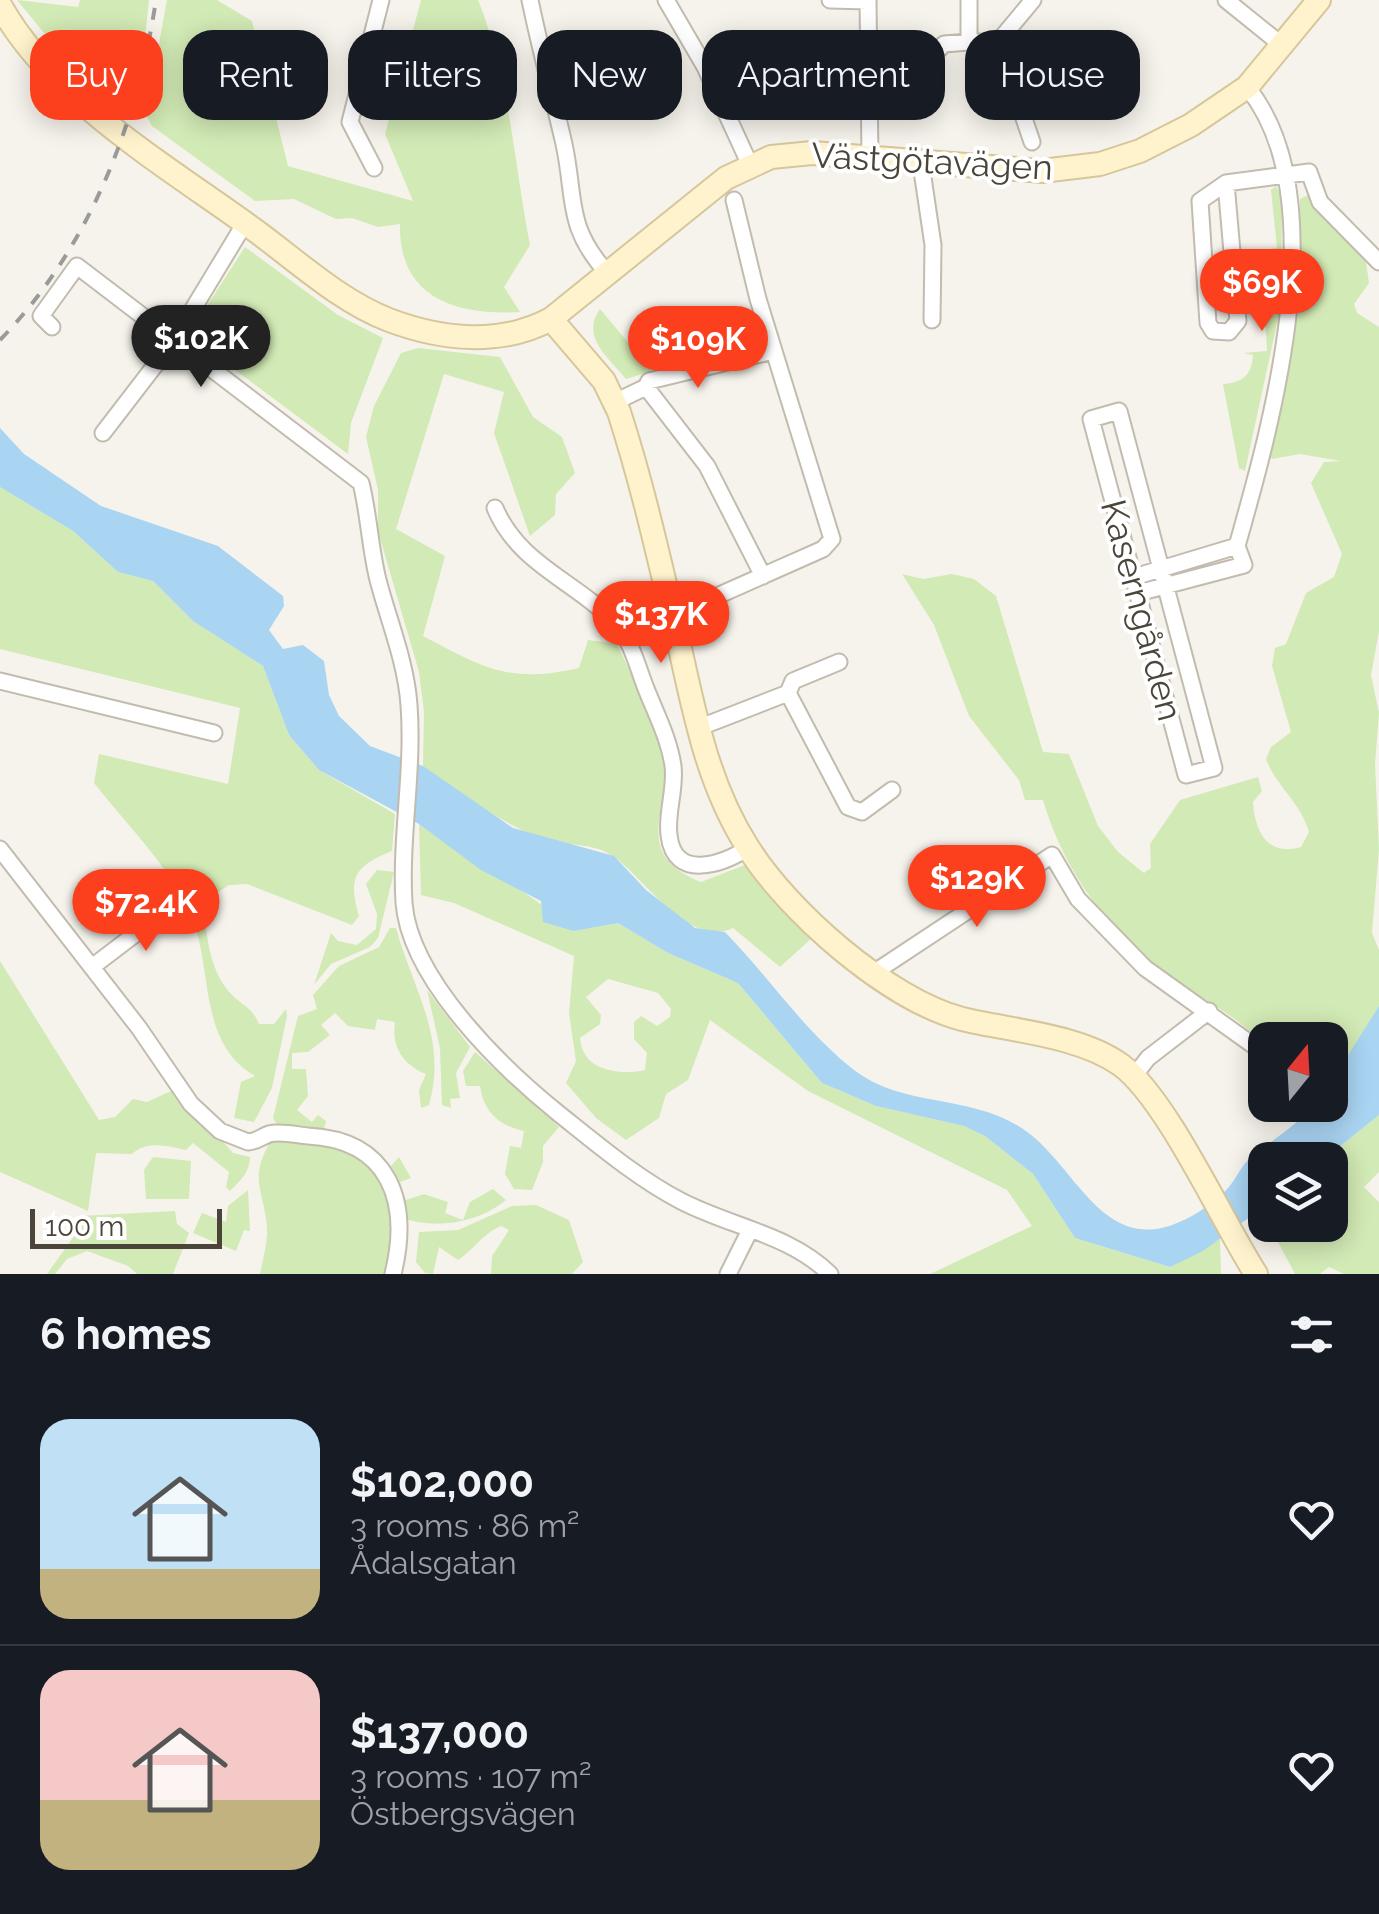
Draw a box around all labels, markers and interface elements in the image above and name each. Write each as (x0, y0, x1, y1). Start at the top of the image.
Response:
chip: Buy (30, 30, 163, 120)
chip: Rent (183, 30, 328, 120)
chip: Filters (348, 30, 517, 120)
chip: New (537, 30, 682, 120)
chip: Apartment (702, 30, 945, 120)
chip: House (965, 30, 1140, 120)
street label: Västgötavägen (810, 134, 1054, 188)
pin: $69K (1203, 249, 1321, 334)
text: $69K (1222, 263, 1302, 300)
pin: $102K (131, 305, 271, 390)
pin: $109K (628, 306, 768, 391)
text: $102K (153, 319, 249, 356)
text: $109K (650, 320, 746, 357)
street label: Kaserngården (1093, 495, 1191, 725)
pin: $137K (591, 581, 731, 666)
text: $137K (614, 595, 708, 632)
pin: $129K (907, 845, 1047, 930)
text: $129K (930, 859, 1024, 896)
pin: $72.4K (65, 869, 227, 954)
text: $72.4K (94, 883, 198, 920)
north arrow (1248, 1022, 1348, 1122)
map controls (1248, 1022, 1348, 1242)
button: layers (1248, 1142, 1348, 1242)
scale bar (30, 1204, 222, 1248)
text: 100 m (45, 1210, 124, 1243)
icon: filters (1284, 1307, 1339, 1362)
text: 6 homes (40, 1310, 211, 1359)
text: $102,000 (350, 1458, 534, 1507)
icon: home (120, 1459, 240, 1579)
icon: heart (1284, 1492, 1339, 1547)
text: 3 rooms · 86 m² (350, 1507, 580, 1544)
text: Ådalsgatan (350, 1544, 517, 1581)
text: $137,000 (350, 1709, 529, 1758)
icon: home (120, 1710, 240, 1830)
icon: heart (1284, 1743, 1339, 1798)
text: 3 rooms · 107 m² (350, 1758, 591, 1795)
text: Östbergsvägen (350, 1795, 576, 1832)

